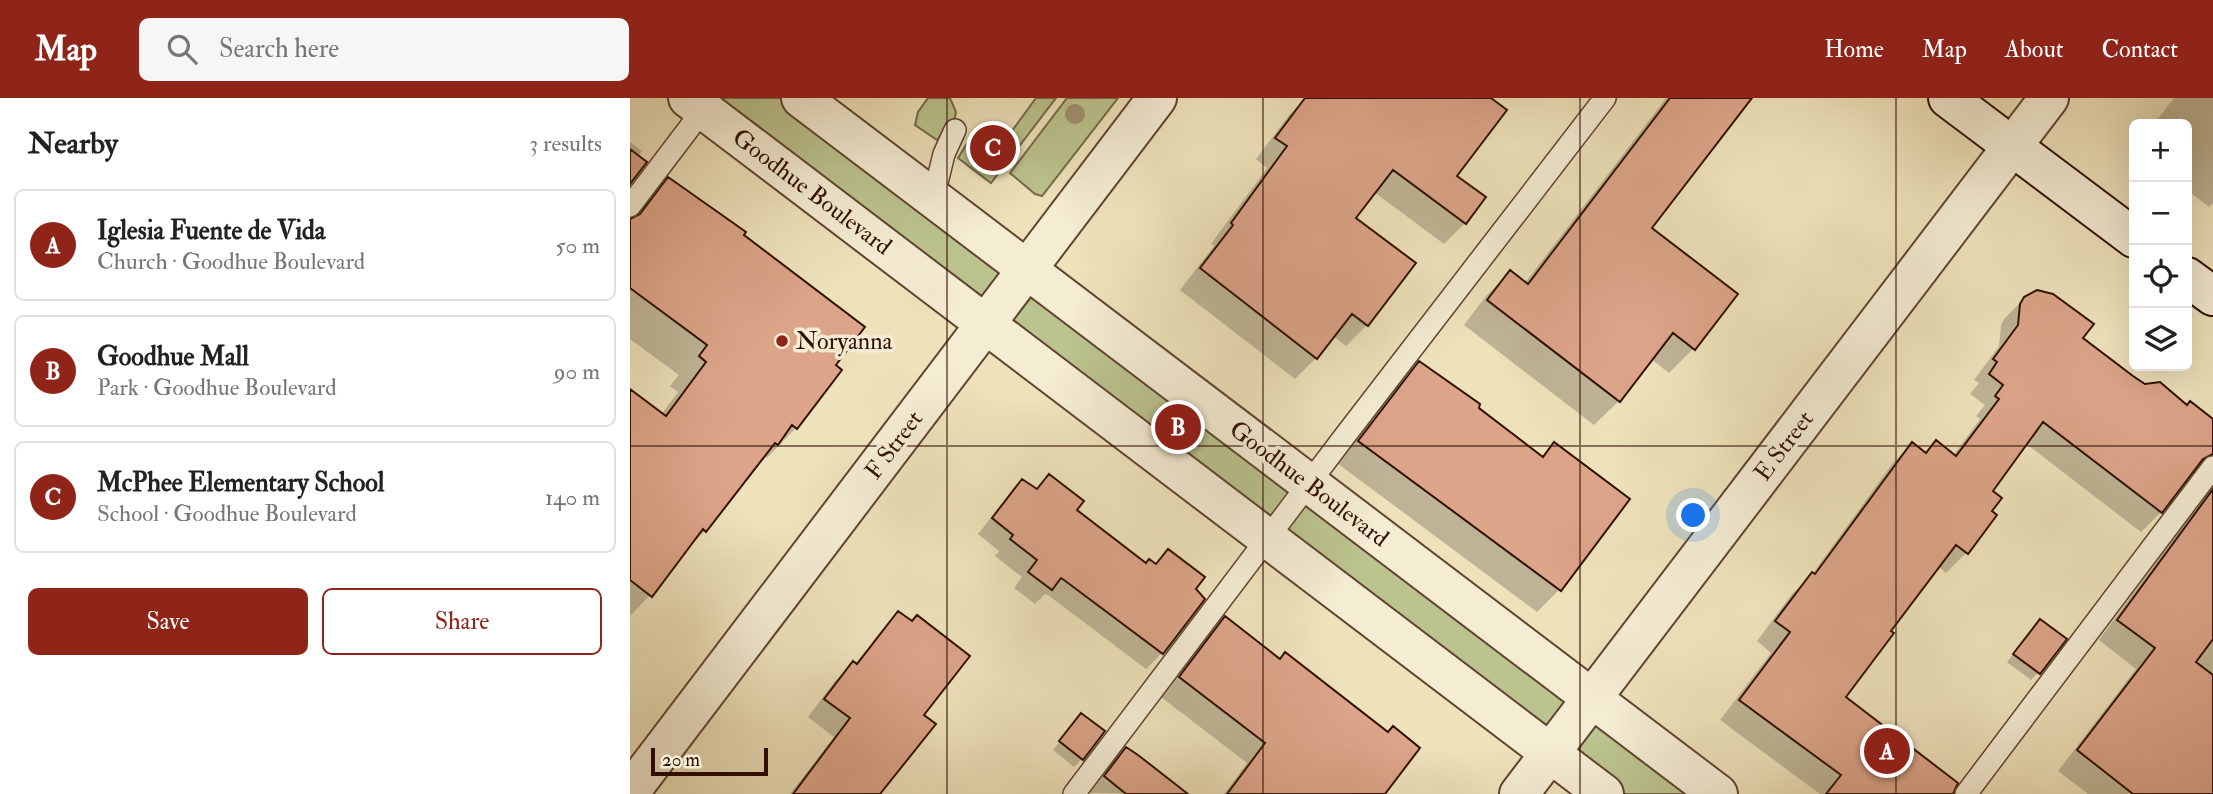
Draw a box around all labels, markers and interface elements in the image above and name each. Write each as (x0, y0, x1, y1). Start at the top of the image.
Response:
search box (139, 18, 629, 81)
text: Map (35, 29, 97, 70)
icon: search (163, 30, 201, 68)
text: Search here (219, 33, 339, 65)
text: Home (1824, 34, 1884, 65)
text: Map (1922, 34, 1967, 65)
text: About (2005, 34, 2064, 65)
text: Contact (2102, 34, 2178, 65)
map controls (2129, 119, 2192, 371)
button: + (2129, 119, 2192, 182)
street label: Goodhue Boulevard (726, 122, 898, 262)
pin: C (970, 122, 1016, 174)
text: Nearby (28, 125, 118, 162)
text: 3 results (529, 129, 602, 158)
button: − (2129, 182, 2192, 245)
text: Iglesia Fuente de Vida (97, 215, 325, 247)
text: A (46, 231, 60, 260)
text: 50 m (556, 231, 600, 260)
button: locate (2129, 245, 2192, 308)
text: Church · Goodhue Boulevard (97, 247, 365, 276)
button: layers (2129, 308, 2192, 371)
place label: Noryanna (796, 326, 894, 357)
marker: Noryanna (774, 333, 790, 349)
text: Goodhue Mall (97, 341, 249, 373)
text: B (45, 357, 61, 386)
text: 90 m (554, 357, 600, 386)
text: Park · Goodhue Boulevard (97, 373, 337, 402)
pin: B (1155, 401, 1201, 453)
street label: F Street (858, 404, 930, 485)
street label: E Street (1747, 404, 1821, 487)
street label: Goodhue Boulevard (1223, 414, 1395, 554)
text: McPhee Elementary School (97, 467, 384, 499)
text: C (45, 483, 61, 512)
text: 140 m (545, 483, 600, 512)
your location (1676, 498, 1710, 532)
text: School · Goodhue Boulevard (97, 499, 357, 528)
button: Save (28, 588, 308, 655)
button: Share (322, 588, 602, 655)
pin: A (1864, 725, 1910, 777)
scale bar (651, 745, 768, 777)
text: 20 m (662, 748, 700, 772)

